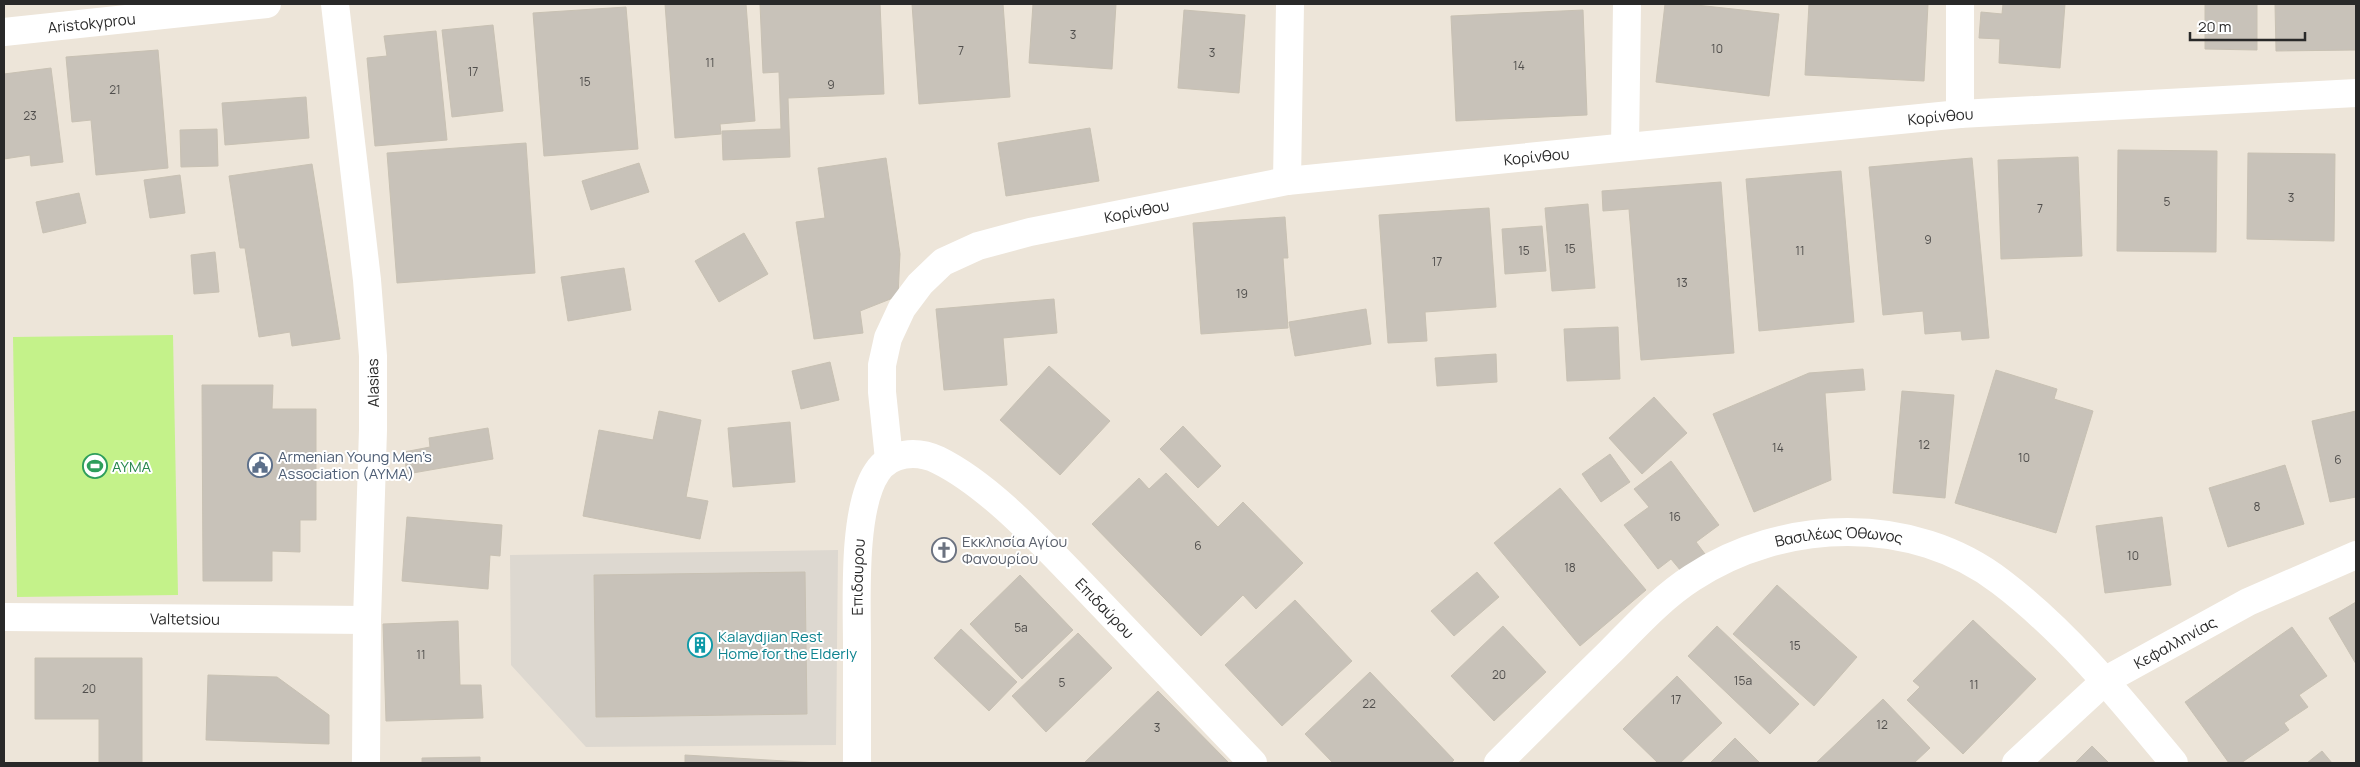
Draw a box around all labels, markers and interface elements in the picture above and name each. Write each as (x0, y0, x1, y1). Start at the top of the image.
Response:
street label: Aristokyprou (47, 8, 136, 38)
scale bar (2190, 10, 2305, 42)
text: 20 m (2198, 16, 2231, 37)
house number: 3 (1070, 26, 1076, 43)
house number: 10 (1711, 40, 1723, 57)
house number: 7 (958, 42, 964, 59)
house number: 3 (1209, 44, 1215, 61)
house number: 11 (705, 54, 715, 71)
house number: 14 (1513, 57, 1525, 74)
house number: 17 (468, 63, 478, 80)
house number: 15 (579, 73, 591, 90)
house number: 9 (827, 76, 835, 93)
house number: 21 (109, 81, 121, 98)
street label: Κορίνθου (1907, 103, 1974, 130)
house number: 23 (23, 107, 37, 124)
street label: Κορίνθου (1503, 142, 1570, 170)
house number: 3 (2288, 189, 2294, 206)
house number: 5 (2164, 193, 2171, 210)
street label: Κορίνθου (1102, 194, 1171, 228)
house number: 7 (2037, 200, 2043, 217)
house number: 9 (1924, 231, 1932, 248)
house number: 15 (1564, 240, 1576, 257)
house number: 15 (1518, 242, 1530, 259)
house number: 11 (1795, 242, 1805, 259)
house number: 17 (1432, 253, 1442, 270)
house number: 13 (1676, 274, 1688, 291)
house number: 19 (1236, 285, 1248, 302)
street label: Alasias (362, 358, 384, 408)
house number: 12 (1918, 436, 1930, 453)
house number: 14 (1772, 439, 1784, 456)
place label: Armenian Young Men’s Association (AYMA) (278, 446, 432, 484)
house number: 10 (2018, 449, 2030, 466)
house number: 6 (2334, 451, 2342, 468)
public building icon: Armenian Young Men’s Association (AYMA) (247, 452, 273, 478)
sports icon: ΑΥΜΑ (82, 453, 108, 479)
place label: ΑΥΜΑ (112, 456, 152, 477)
house number: 8 (2254, 498, 2261, 515)
house number: 16 (1669, 508, 1681, 525)
street label: Βασιλέως Όθωνος (1773, 521, 1905, 552)
place label: Εκκλησία Αγίου Φανουρίου (962, 531, 1067, 569)
church icon: Εκκλησία Αγίου Φανουρίου (931, 537, 957, 563)
house number: 6 (1194, 537, 1202, 554)
street label: Επιδαυρου (846, 538, 869, 616)
house number: 10 (2127, 547, 2139, 564)
house number: 18 (1564, 559, 1576, 576)
street label: Επιδαύρου (1071, 573, 1139, 643)
street label: Valtetsiou (150, 608, 220, 629)
street label: Κεφαλληνίας (2130, 611, 2220, 673)
house number: 5a (1014, 619, 1028, 636)
place label: Kalaydjian Rest Home for the Elderly (718, 626, 857, 664)
building icon: Kalaydjian Rest Home for the Elderly (687, 632, 713, 658)
house number: 15 (1789, 637, 1801, 654)
house number: 11 (416, 646, 426, 663)
house number: 20 (1492, 666, 1506, 683)
house number: 15a (1734, 672, 1752, 689)
house number: 5 (1059, 674, 1066, 691)
house number: 11 (1969, 676, 1979, 693)
house number: 20 (82, 680, 96, 697)
house number: 17 (1671, 691, 1681, 708)
house number: 22 (1362, 695, 1376, 712)
house number: 12 (1876, 716, 1888, 733)
house number: 3 (1154, 719, 1160, 736)

